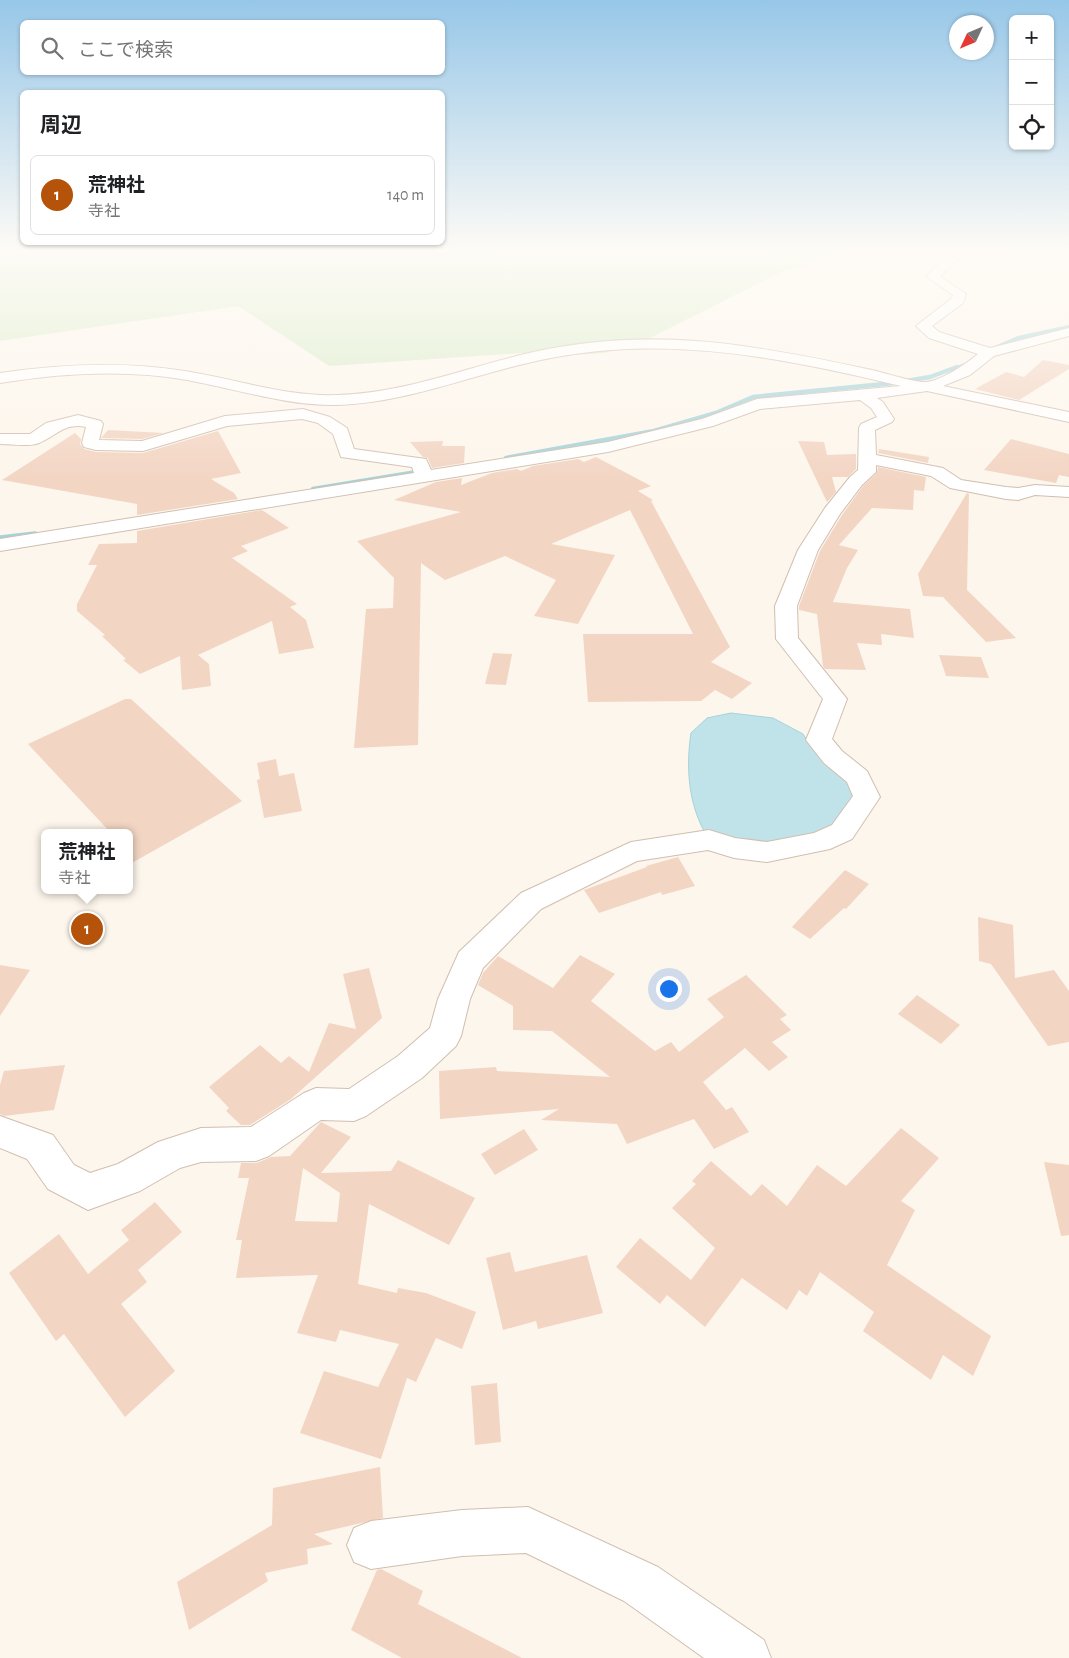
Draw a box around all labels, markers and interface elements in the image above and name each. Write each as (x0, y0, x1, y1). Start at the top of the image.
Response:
north arrow (949, 15, 994, 60)
map controls (1009, 15, 1054, 150)
button: + (1009, 15, 1054, 60)
search box (20, 20, 445, 75)
icon: search (38, 34, 66, 62)
text: ここで検索 (78, 41, 173, 60)
button: − (1009, 60, 1054, 105)
button: locate (1009, 105, 1054, 150)
text: 周辺 (40, 115, 82, 136)
text: 荒神社 (88, 176, 145, 195)
text: 1 (54, 187, 60, 203)
text: 140 m (387, 187, 424, 203)
text: 寺社 (88, 203, 120, 219)
popup (41, 829, 133, 894)
text: 荒神社 (58, 843, 116, 862)
text: 寺社 (58, 870, 91, 886)
pin: 1 (71, 910, 103, 948)
your location (656, 976, 682, 1002)

